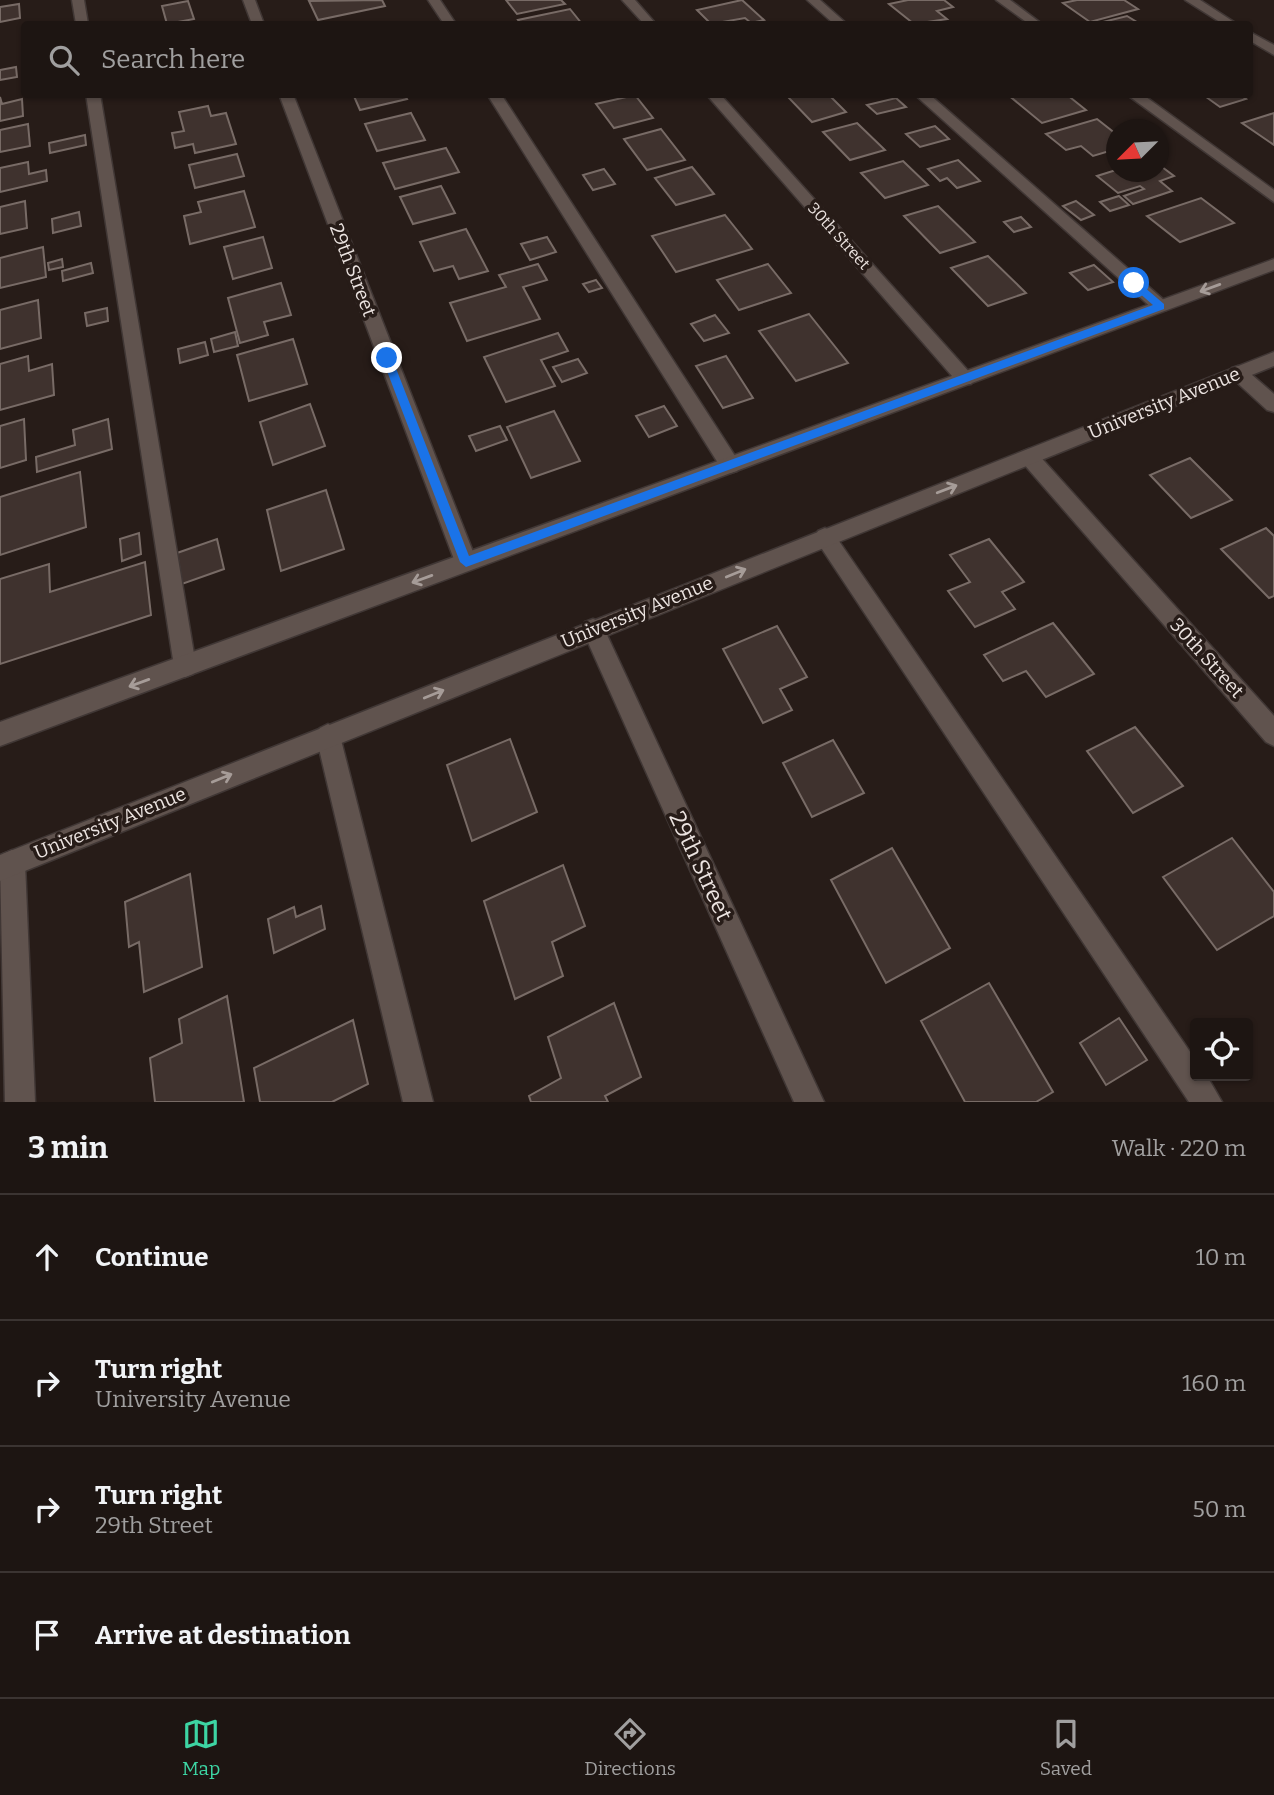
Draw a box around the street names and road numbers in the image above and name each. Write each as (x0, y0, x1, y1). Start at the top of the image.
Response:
street label: 30th Street (804, 199, 874, 273)
street label: 29th Street (325, 220, 381, 320)
street label: University Avenue (1085, 362, 1243, 444)
street label: University Avenue (558, 571, 716, 653)
street label: 30th Street (1165, 614, 1249, 703)
street label: University Avenue (31, 782, 189, 864)
street label: 29th Street (663, 807, 739, 925)

